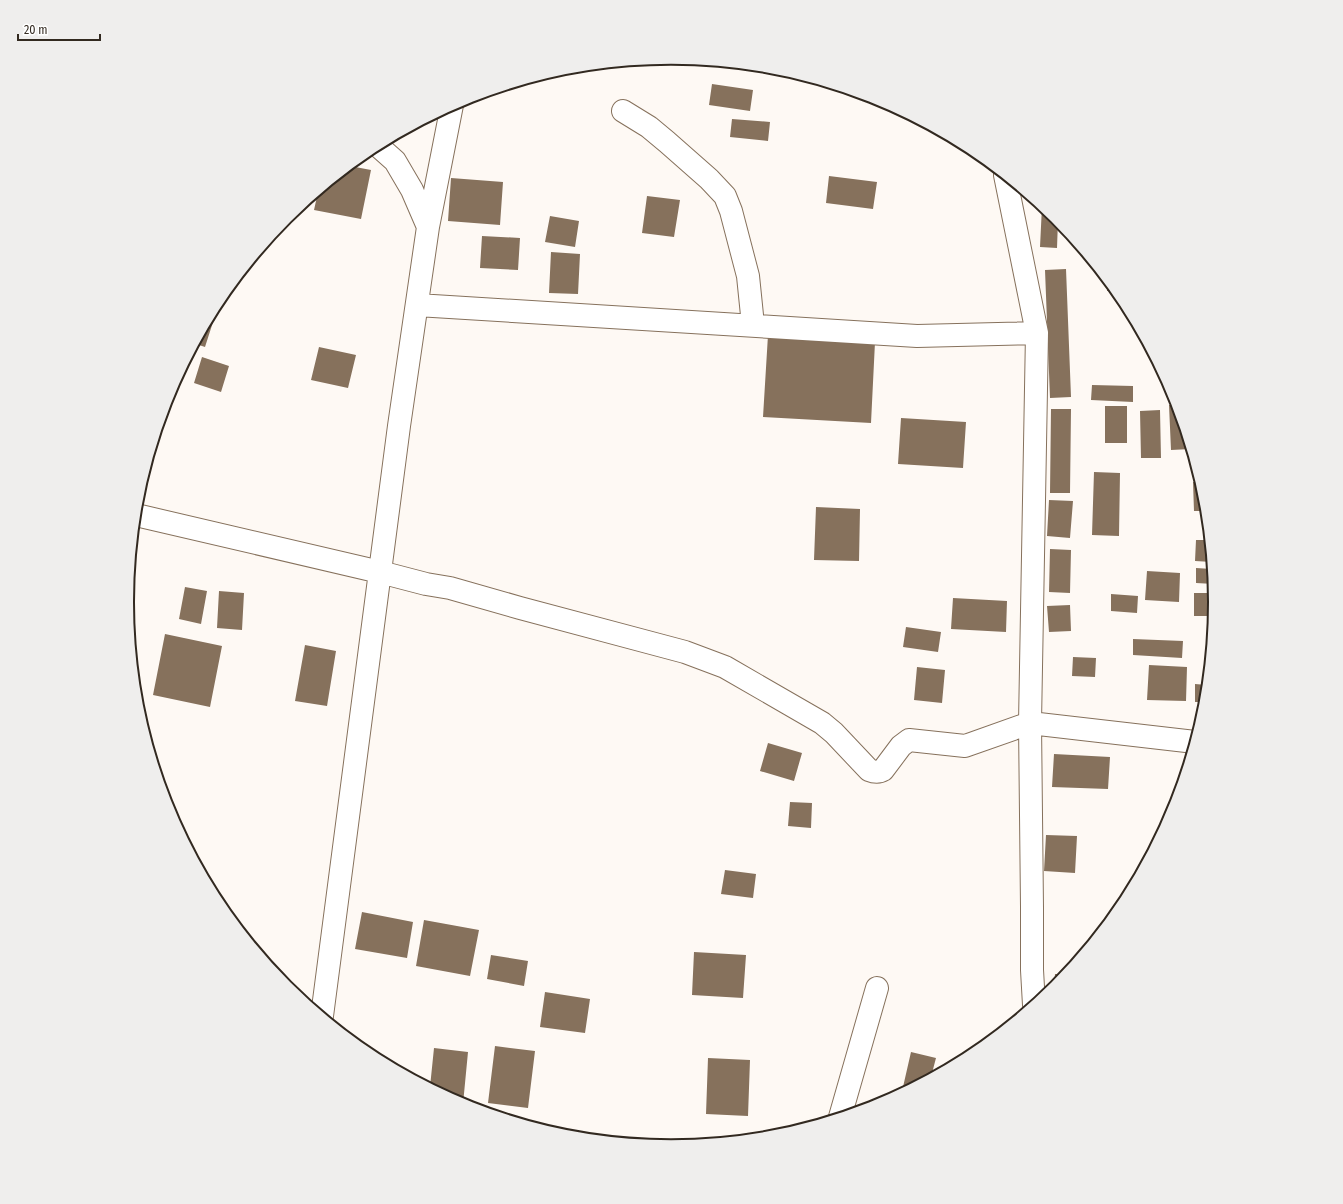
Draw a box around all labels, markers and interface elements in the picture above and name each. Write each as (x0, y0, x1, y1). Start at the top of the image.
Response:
scale bar (18, 16, 100, 42)
text: 20 m (24, 23, 48, 37)

